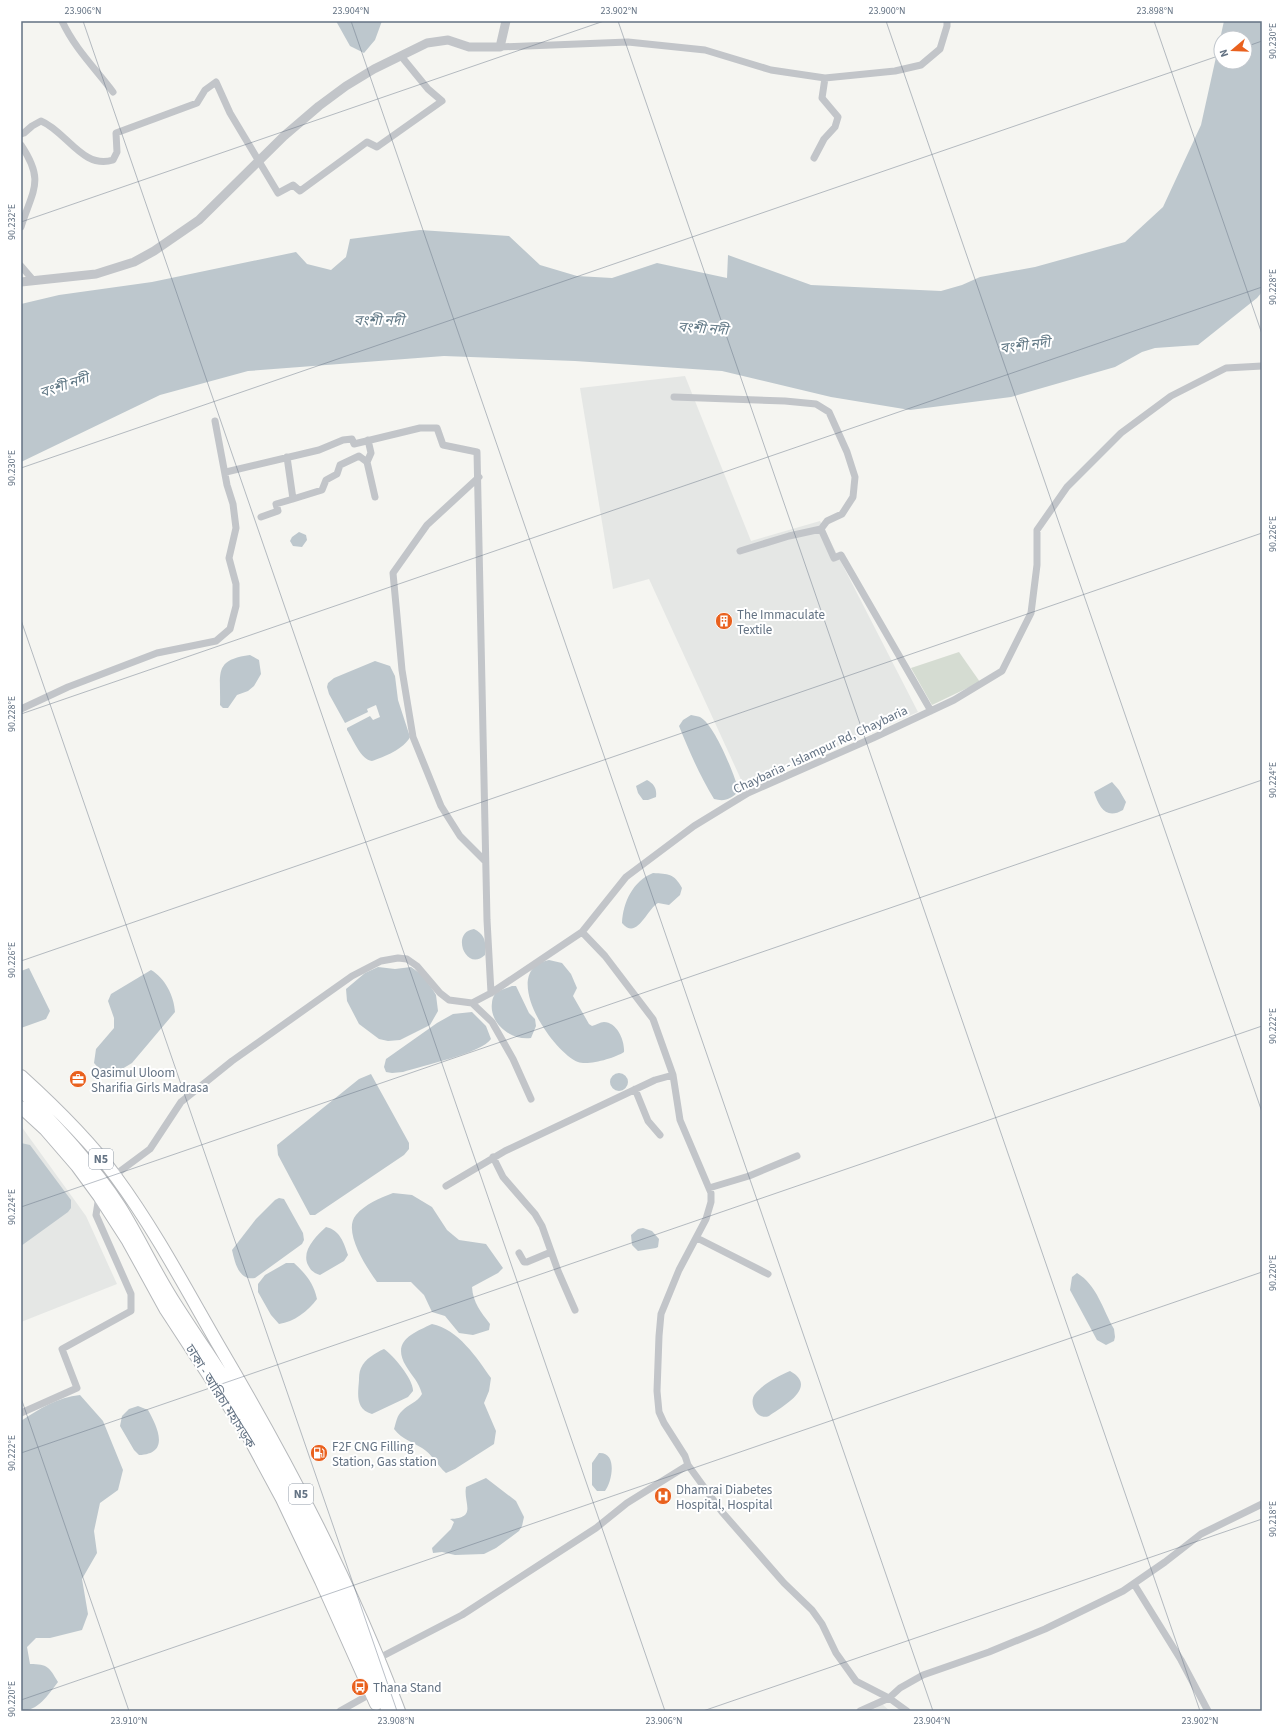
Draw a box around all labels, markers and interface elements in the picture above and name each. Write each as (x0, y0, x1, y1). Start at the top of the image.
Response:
text: 23.906°N (64, 4, 102, 18)
text: 23.904°N (332, 4, 370, 18)
text: 23.902°N (600, 4, 638, 18)
text: 23.900°N (868, 4, 906, 18)
text: 23.898°N (1136, 4, 1174, 18)
text: 90.230°E (1266, 23, 1280, 59)
north arrow (1213, 30, 1253, 70)
text: N (1216, 47, 1232, 59)
text: 90.232°E (5, 204, 19, 240)
text: 90.228°E (1266, 269, 1280, 305)
water label: বংশী নদী (354, 311, 407, 331)
water label: বংশী নদী (677, 317, 732, 341)
water label: বংশী নদী (999, 333, 1055, 359)
water label: বংশী নদী (37, 368, 94, 403)
text: 90.230°E (5, 450, 19, 486)
text: 90.226°E (1266, 516, 1280, 552)
place label: The Immaculate Textile (737, 606, 825, 639)
building icon: The Immaculate Textile (714, 611, 734, 631)
text: 90.228°E (5, 696, 19, 732)
street label: Chaybaria - Islampur Rd, Chaybaria (730, 702, 910, 798)
text: 90.224°E (1266, 762, 1280, 798)
text: 90.226°E (5, 942, 19, 978)
text: 90.222°E (1266, 1008, 1280, 1044)
place label: Qasimul Uloom Sharifia Girls Madrasa (91, 1064, 209, 1097)
office icon: Qasimul Uloom Sharifia Girls Madrasa (68, 1069, 88, 1089)
road number: N5 (89, 1149, 113, 1169)
text: 90.224°E (5, 1189, 19, 1225)
text: 90.220°E (1266, 1255, 1280, 1291)
street label: ঢাকা - আরিচা মহাসড়ক (180, 1340, 260, 1452)
text: 90.222°E (5, 1435, 19, 1471)
place label: F2F CNG Filling Station, Gas station (332, 1438, 437, 1471)
fuel station icon: F2F CNG Filling Station, Gas station (309, 1443, 329, 1463)
place label: Dhamrai Diabetes Hospital, Hospital (676, 1481, 773, 1514)
road number: N5 (289, 1484, 313, 1504)
hospital icon: Dhamrai Diabetes Hospital, Hospital (653, 1486, 673, 1506)
text: 90.218°E (1266, 1501, 1280, 1537)
bus stop icon: Thana Stand (350, 1677, 370, 1697)
place label: Thana Stand (373, 1679, 442, 1697)
text: 90.220°E (5, 1681, 19, 1717)
text: 23.910°N (110, 1714, 148, 1728)
text: 23.908°N (377, 1714, 415, 1728)
text: 23.906°N (645, 1714, 683, 1728)
text: 23.904°N (913, 1714, 951, 1728)
text: 23.902°N (1181, 1714, 1219, 1728)

